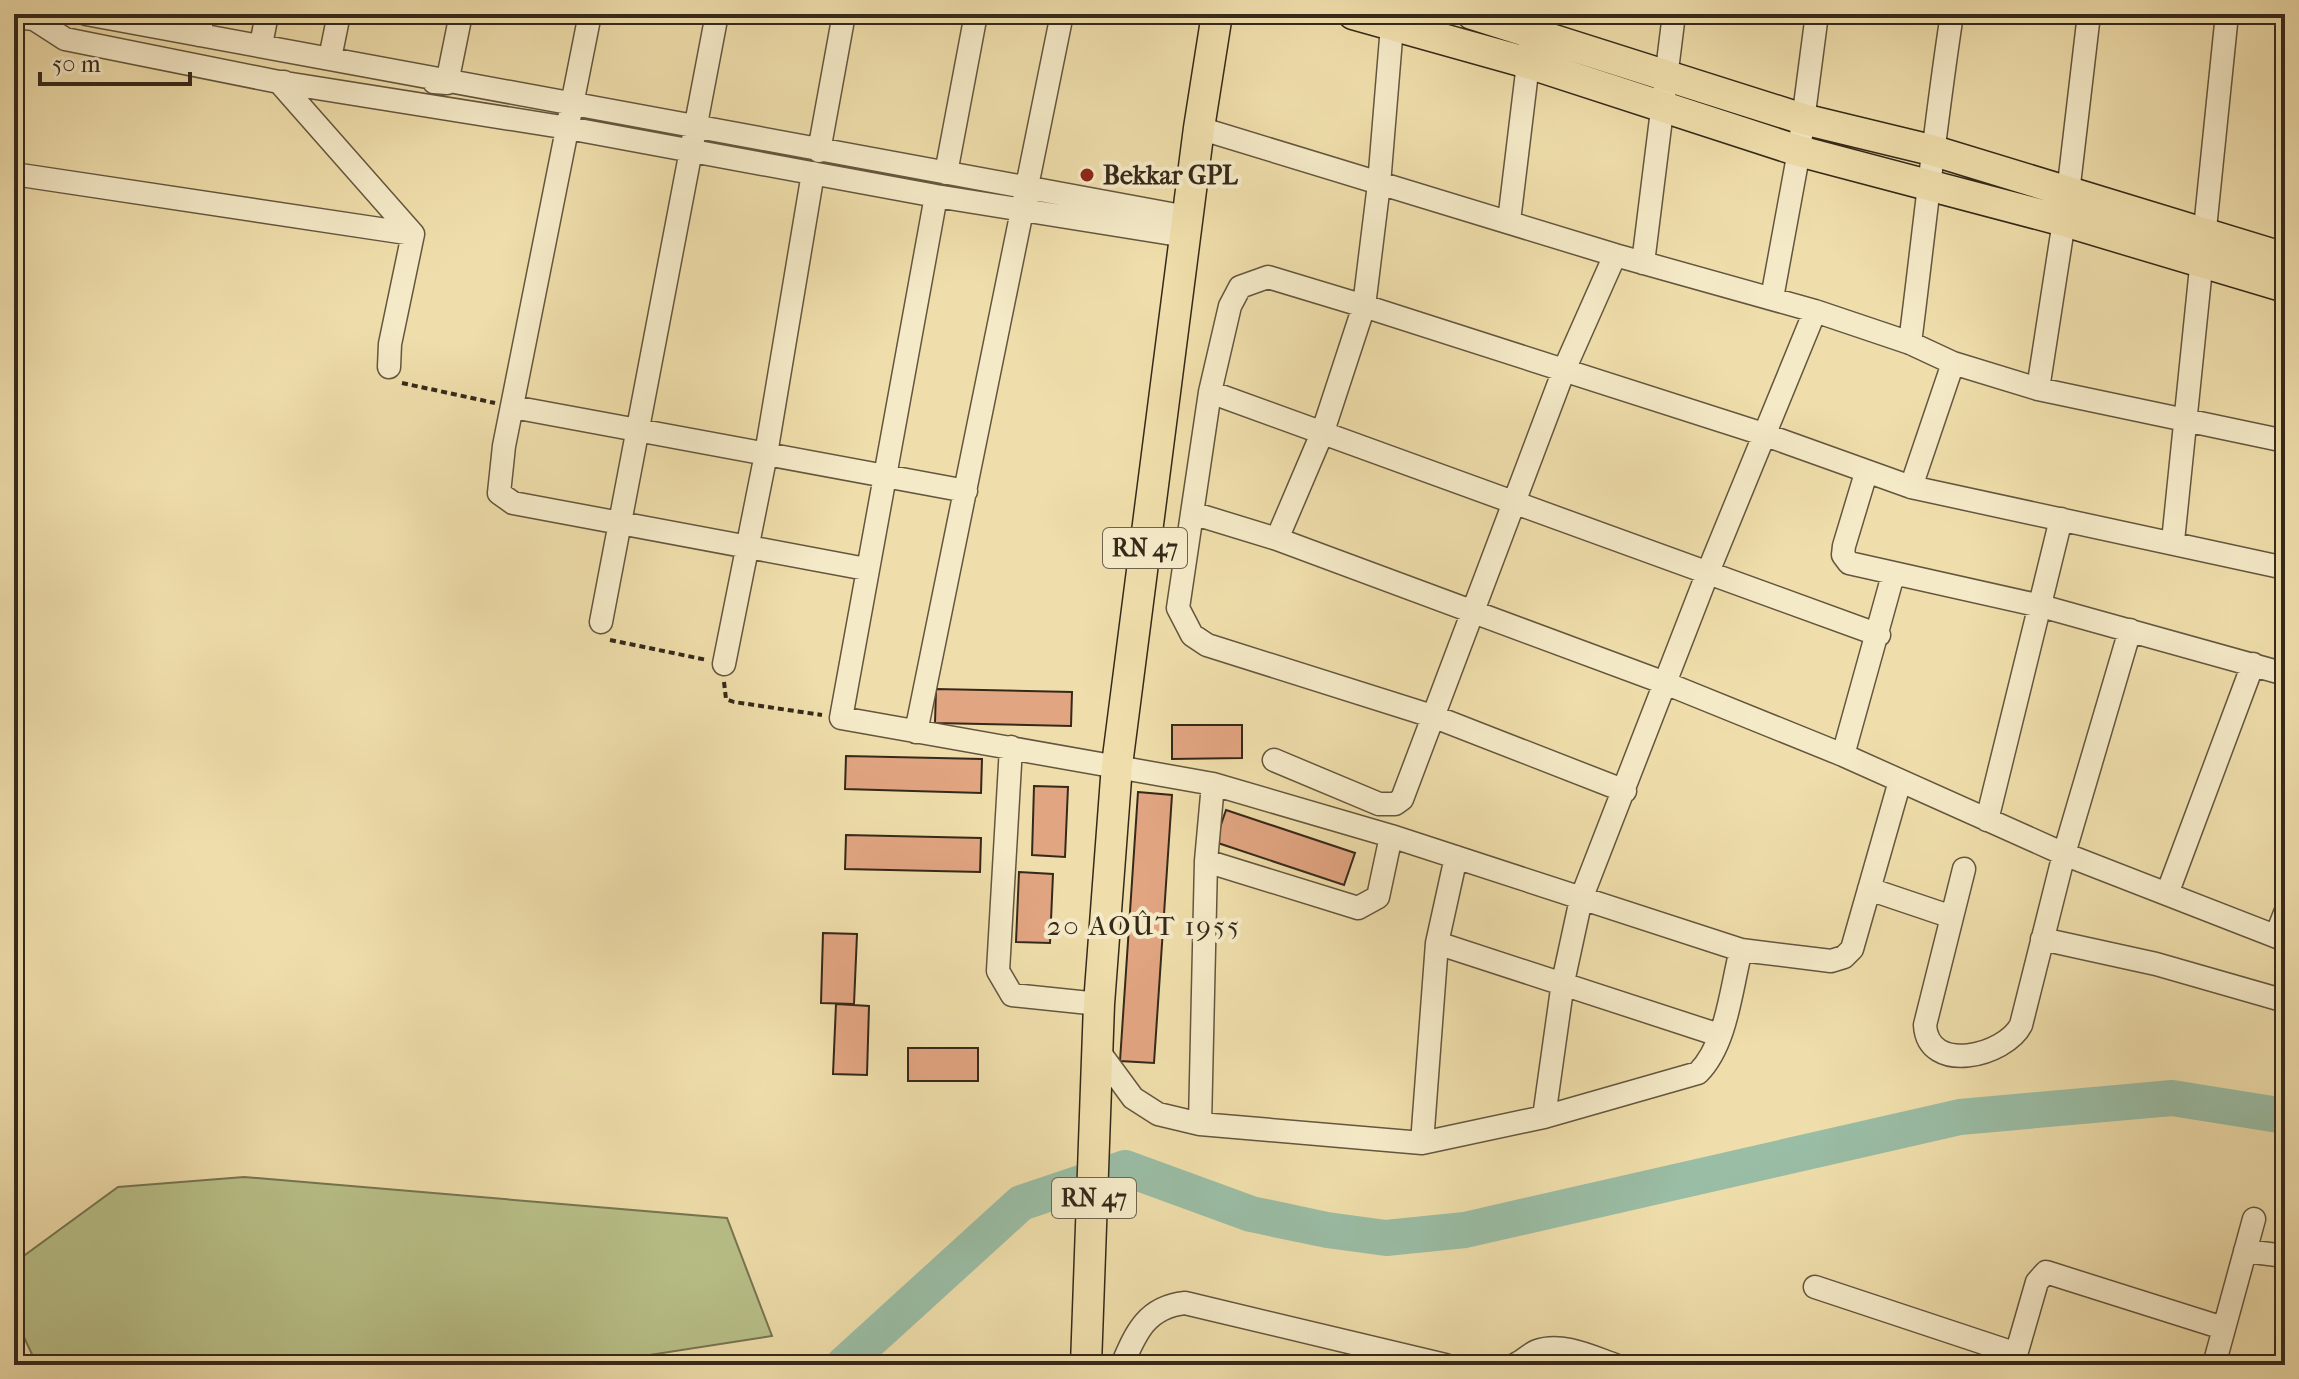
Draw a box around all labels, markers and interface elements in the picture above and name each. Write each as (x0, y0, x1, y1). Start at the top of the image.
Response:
scale bar (40, 36, 190, 86)
text: 50 m (52, 50, 101, 78)
place label: Bekkar GPL (1103, 160, 1238, 191)
marker: Bekkar GPL (1078, 166, 1096, 184)
road number: RN 47 (1103, 528, 1187, 568)
district label: 20 AOÛT 1955 (1047, 909, 1241, 942)
road number: RN 47 (1052, 1178, 1136, 1218)

